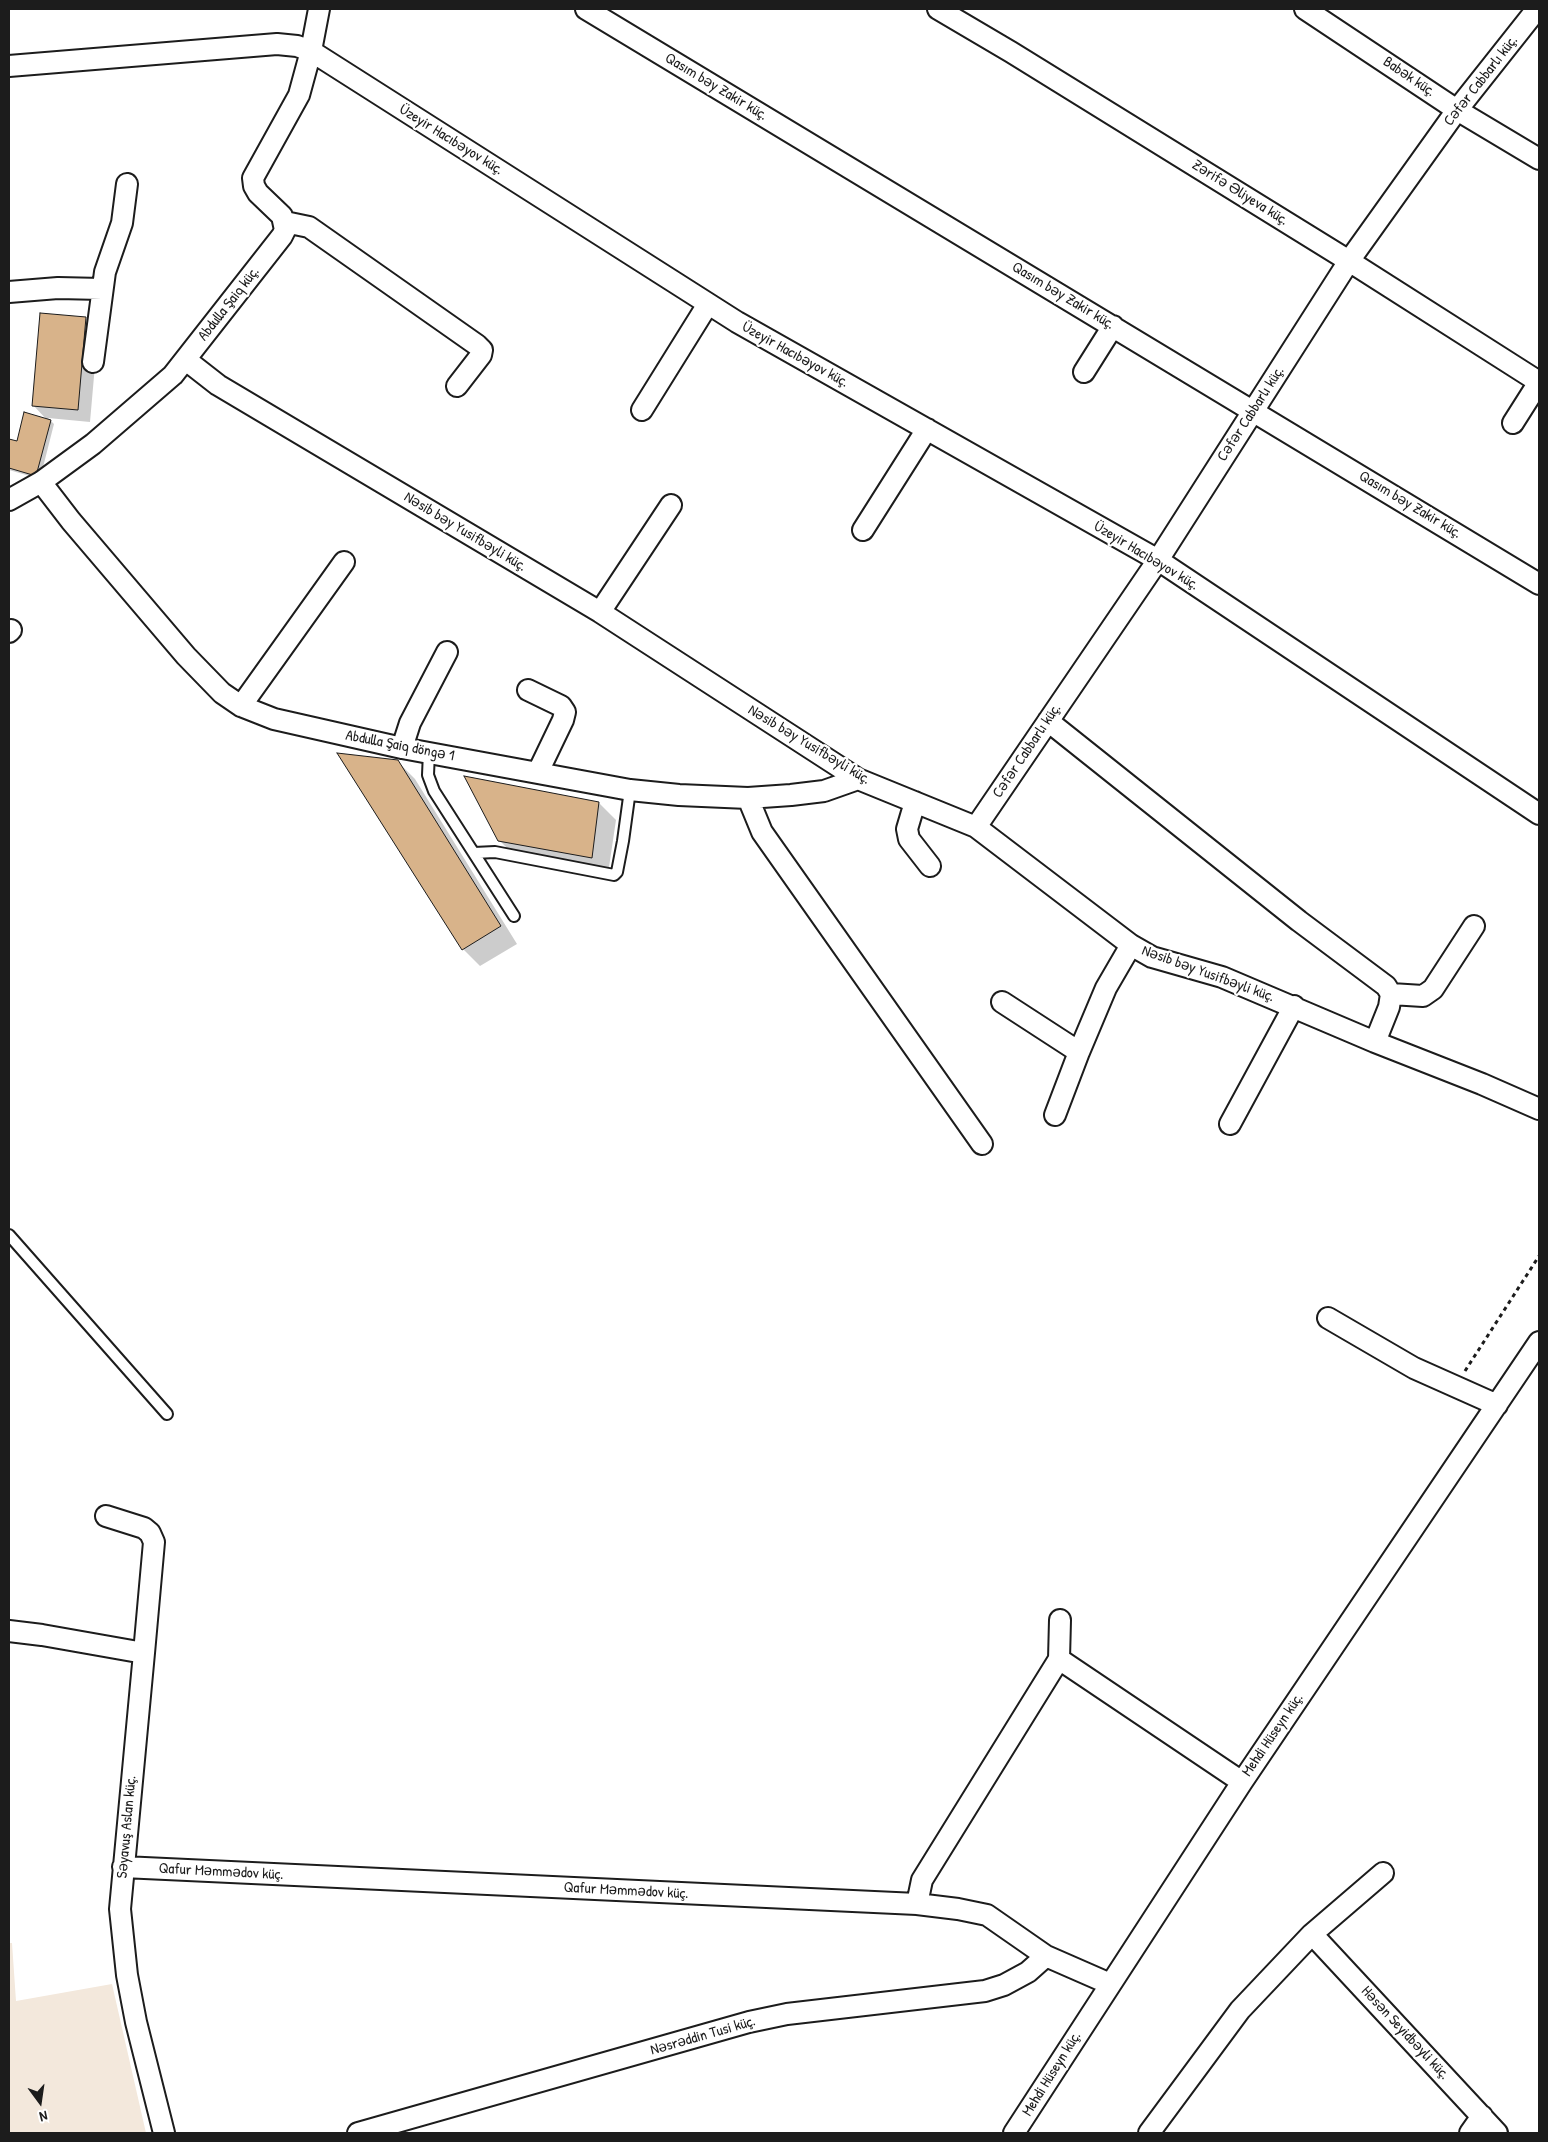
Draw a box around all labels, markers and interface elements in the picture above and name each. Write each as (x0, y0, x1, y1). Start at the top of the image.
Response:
street label: Cəfər Cabbarlı küç. (1440, 32, 1522, 130)
street label: Qasım bəy Zakir küç. (661, 49, 771, 125)
street label: Babək küç. (1380, 53, 1438, 101)
street label: Üzeyir Hacıbəyov küç. (396, 101, 506, 179)
street label: Zərifə Əliyeva küç. (1189, 156, 1291, 230)
street label: Qasım bəy Zakir küç. (1008, 258, 1118, 334)
street label: Abdulla Şaiq küç. (195, 263, 263, 345)
street label: Üzeyir Hacıbəyov küç. (738, 318, 852, 392)
street label: Cəfər Cabbarlı küç. (1214, 363, 1288, 465)
street label: Qasım bəy Zakir küç. (1355, 467, 1465, 543)
street label: Nəsib bəy Yusifbəyli küç. (401, 488, 529, 576)
street label: Üzeyir Hacıbəyov küç. (1090, 518, 1202, 594)
street label: Nəsib bəy Yusifbəyli küç. (745, 701, 873, 789)
street label: Cəfər Cabbarlı küç. (989, 701, 1065, 801)
street label: Abdulla Şaiq döngə 1 (344, 727, 456, 765)
street label: Nəsib bəy Yusifbəyli küç. (1139, 942, 1277, 1006)
street label: Mehdi Hüseyn küç. (1239, 1690, 1307, 1780)
street label: Səyavuş Aslan küç. (114, 1775, 140, 1879)
street label: Qafur Məmmədov küç. (158, 1860, 284, 1884)
street label: Qafur Məmmədov küç. (563, 1879, 689, 1903)
street label: Həsən Seyidbəyli küç. (1357, 1983, 1453, 2083)
street label: Nəsrəddin Tusi küç. (648, 2012, 758, 2060)
street label: Mehdi Hüseyn küç. (1019, 2028, 1085, 2120)
north arrow (15, 2077, 65, 2127)
text: N (38, 2107, 50, 2127)

